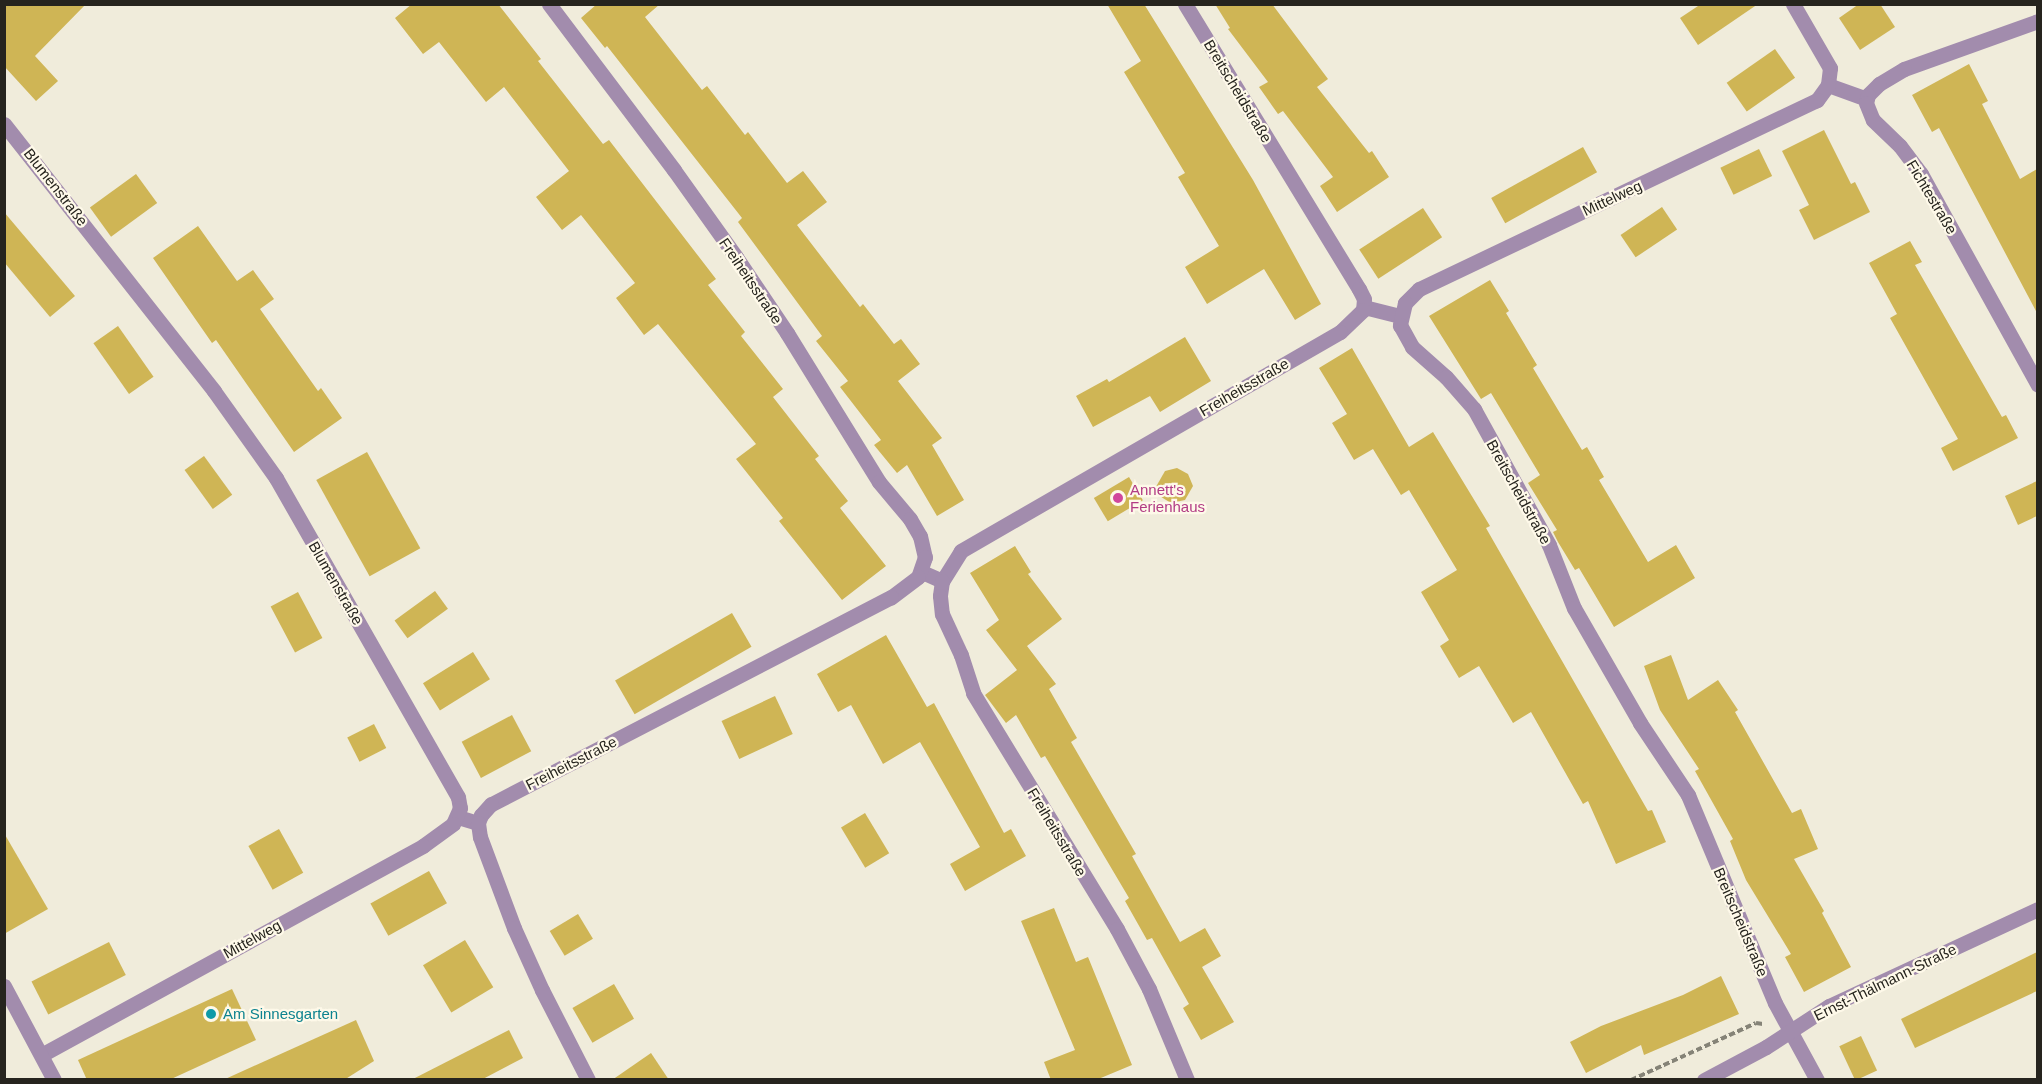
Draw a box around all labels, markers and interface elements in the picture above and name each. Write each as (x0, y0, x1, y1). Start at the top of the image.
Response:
street label: Breitscheidstraße (1200, 36, 1276, 146)
street label: Blumenstraße (20, 145, 92, 229)
street label: Fichtestraße (1903, 157, 1961, 237)
street label: Mittelweg (1579, 176, 1645, 220)
street label: Freiheitsstraße (716, 235, 786, 327)
street label: Freiheitsstraße (1196, 354, 1292, 420)
street label: Breitscheidstraße (1483, 437, 1555, 547)
place label: Annett's Ferienhaus (1130, 480, 1205, 515)
marker: Annett's Ferienhaus (1111, 491, 1125, 505)
street label: Blumenstraße (305, 538, 367, 628)
street label: Freiheitsstraße (522, 732, 620, 794)
street label: Freiheitsstraße (1024, 784, 1090, 880)
street label: Breitscheidstraße (1710, 865, 1772, 979)
street label: Mittelweg (220, 916, 284, 962)
street label: Ernst-Thälmann-Straße (1811, 940, 1959, 1024)
place label: Am Sinnesgarten (223, 1005, 338, 1023)
marker: Am Sinnesgarten (204, 1007, 218, 1021)

